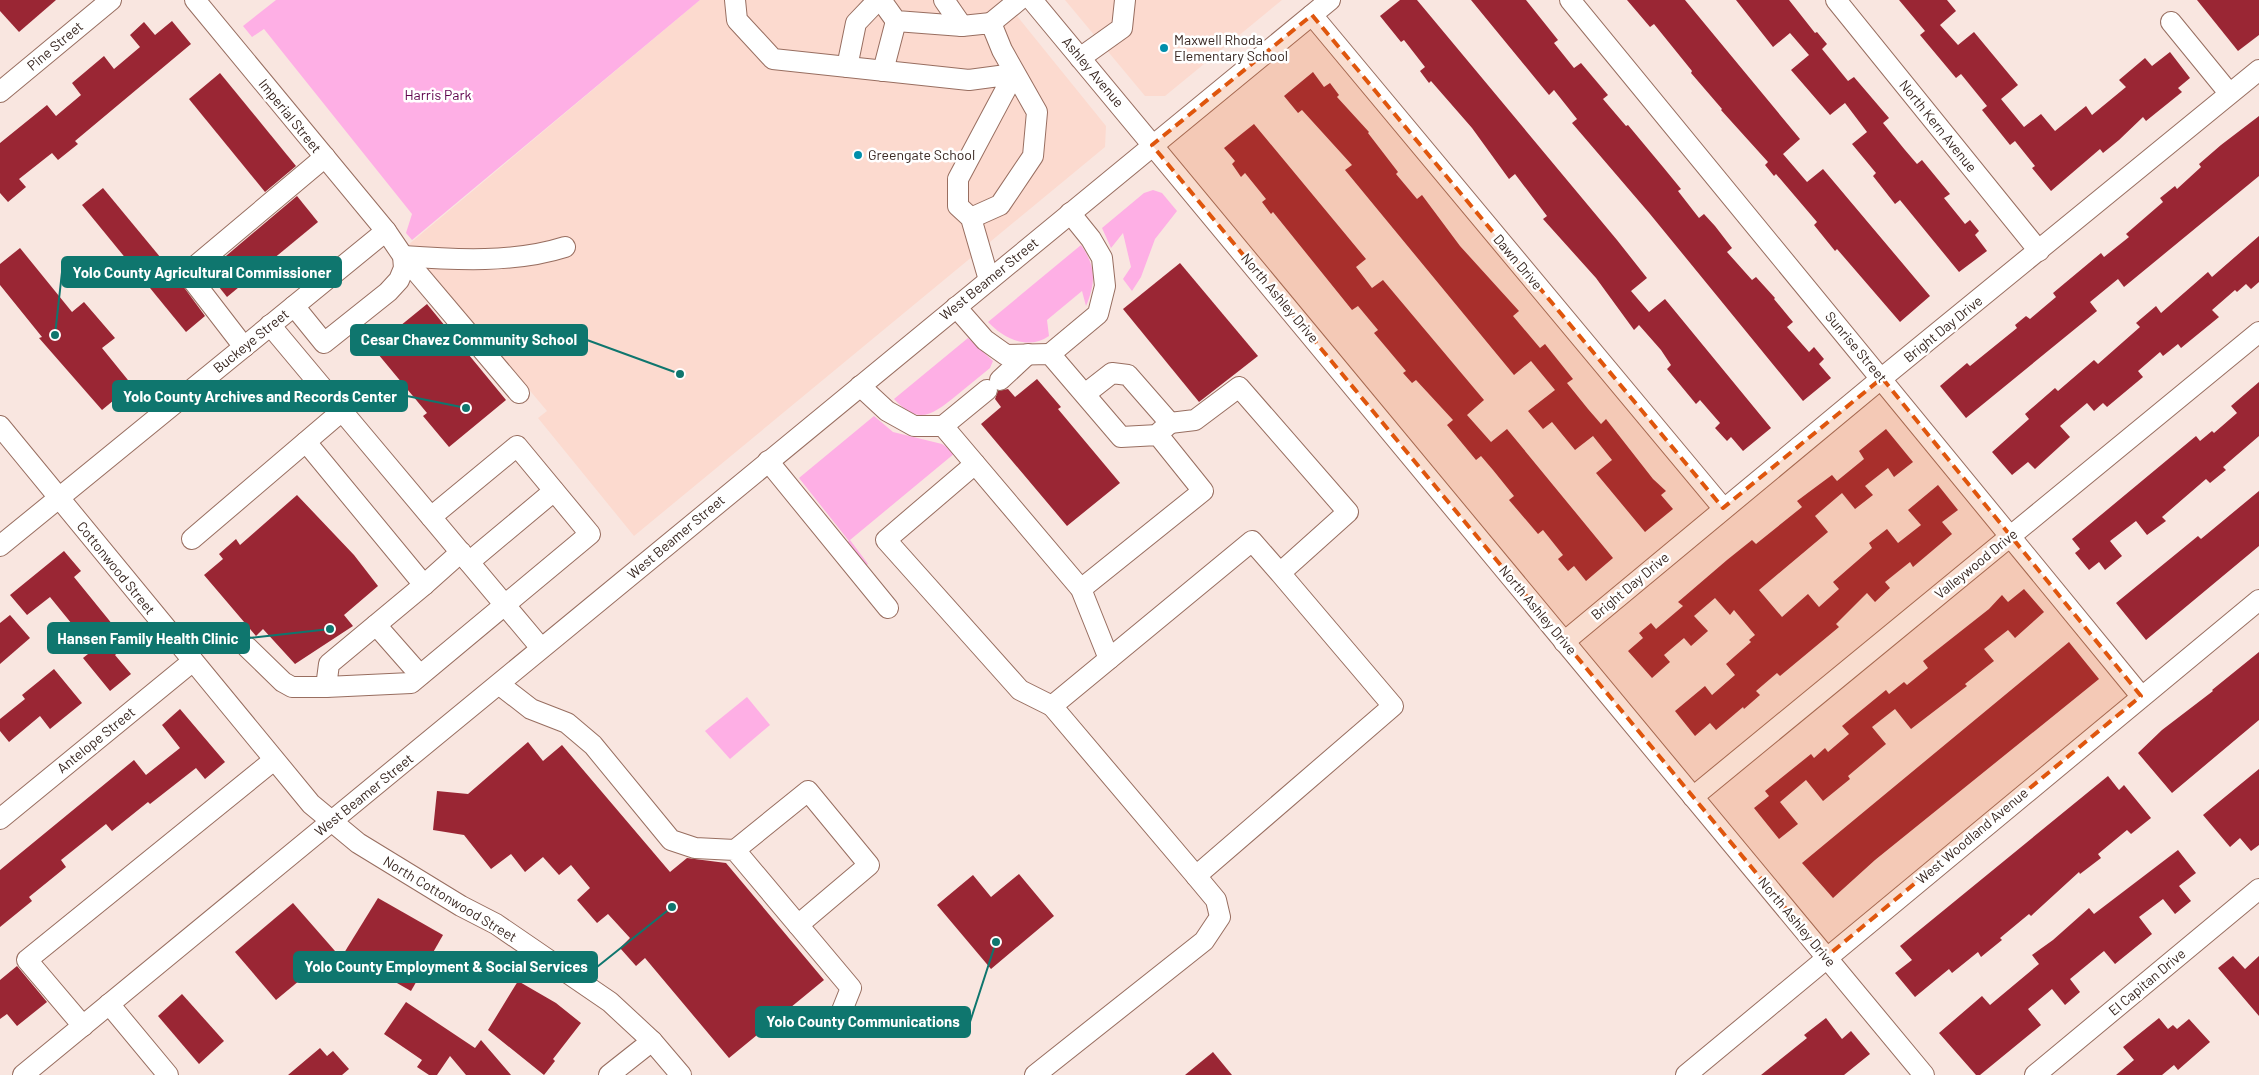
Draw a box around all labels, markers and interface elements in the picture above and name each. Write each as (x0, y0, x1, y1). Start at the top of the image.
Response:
street label: Pine Street (23, 17, 86, 74)
place label: Maxwell Rhoda Elementary School (1174, 31, 1288, 64)
street label: Ashley Avenue (1059, 33, 1128, 110)
marker: Maxwell Rhoda Elementary School (1158, 42, 1170, 54)
street label: Imperial Street (255, 75, 325, 156)
street label: North Kern Avenue (1896, 76, 1981, 175)
park label: Harris Park (404, 86, 472, 103)
place label: Greengate School (868, 146, 975, 163)
marker: Greengate School (852, 149, 864, 161)
street label: Dawn Drive (1490, 230, 1547, 293)
street label: West Beamer Street (936, 234, 1041, 324)
street label: North Ashley Drive (1238, 249, 1323, 346)
callout: Yolo County Agricultural Commissioner (62, 257, 341, 287)
text: Yolo County Agricultural Commissioner (73, 263, 332, 281)
street label: Bright Day Drive (1900, 292, 1986, 366)
street label: Buckeye Street (210, 305, 292, 376)
street label: Sunrise Street (1822, 308, 1891, 386)
callout: Cesar Chavez Community School (351, 325, 587, 355)
text: Cesar Chavez Community School (361, 330, 577, 348)
callout: Yolo County Archives and Records Center (113, 381, 407, 411)
text: Yolo County Archives and Records Center (123, 387, 397, 405)
street label: West Beamer Street (624, 491, 728, 582)
street label: Cottonwood Street (74, 518, 159, 618)
street label: Valleywood Drive (1931, 525, 2021, 602)
street label: Bright Day Drive (1587, 548, 1672, 623)
street label: North Ashley Drive (1496, 561, 1581, 658)
callout: Hansen Family Health Clinic (48, 623, 249, 653)
text: Hansen Family Health Clinic (57, 629, 239, 647)
street label: Antelope Street (53, 703, 138, 776)
street label: West Beamer Street (311, 750, 416, 840)
street label: West Woodland Avenue (1912, 784, 2031, 887)
street label: North Cottonwood Street (380, 852, 520, 945)
street label: North Ashley Drive (1755, 873, 1840, 970)
street label: El Capitan Drive (2105, 945, 2189, 1019)
callout: Yolo County Employment & Social Services (294, 952, 597, 982)
text: Yolo County Employment & Social Services (304, 957, 588, 975)
callout: Yolo County Communications (756, 1007, 970, 1037)
text: Yolo County Communications (766, 1012, 960, 1030)

